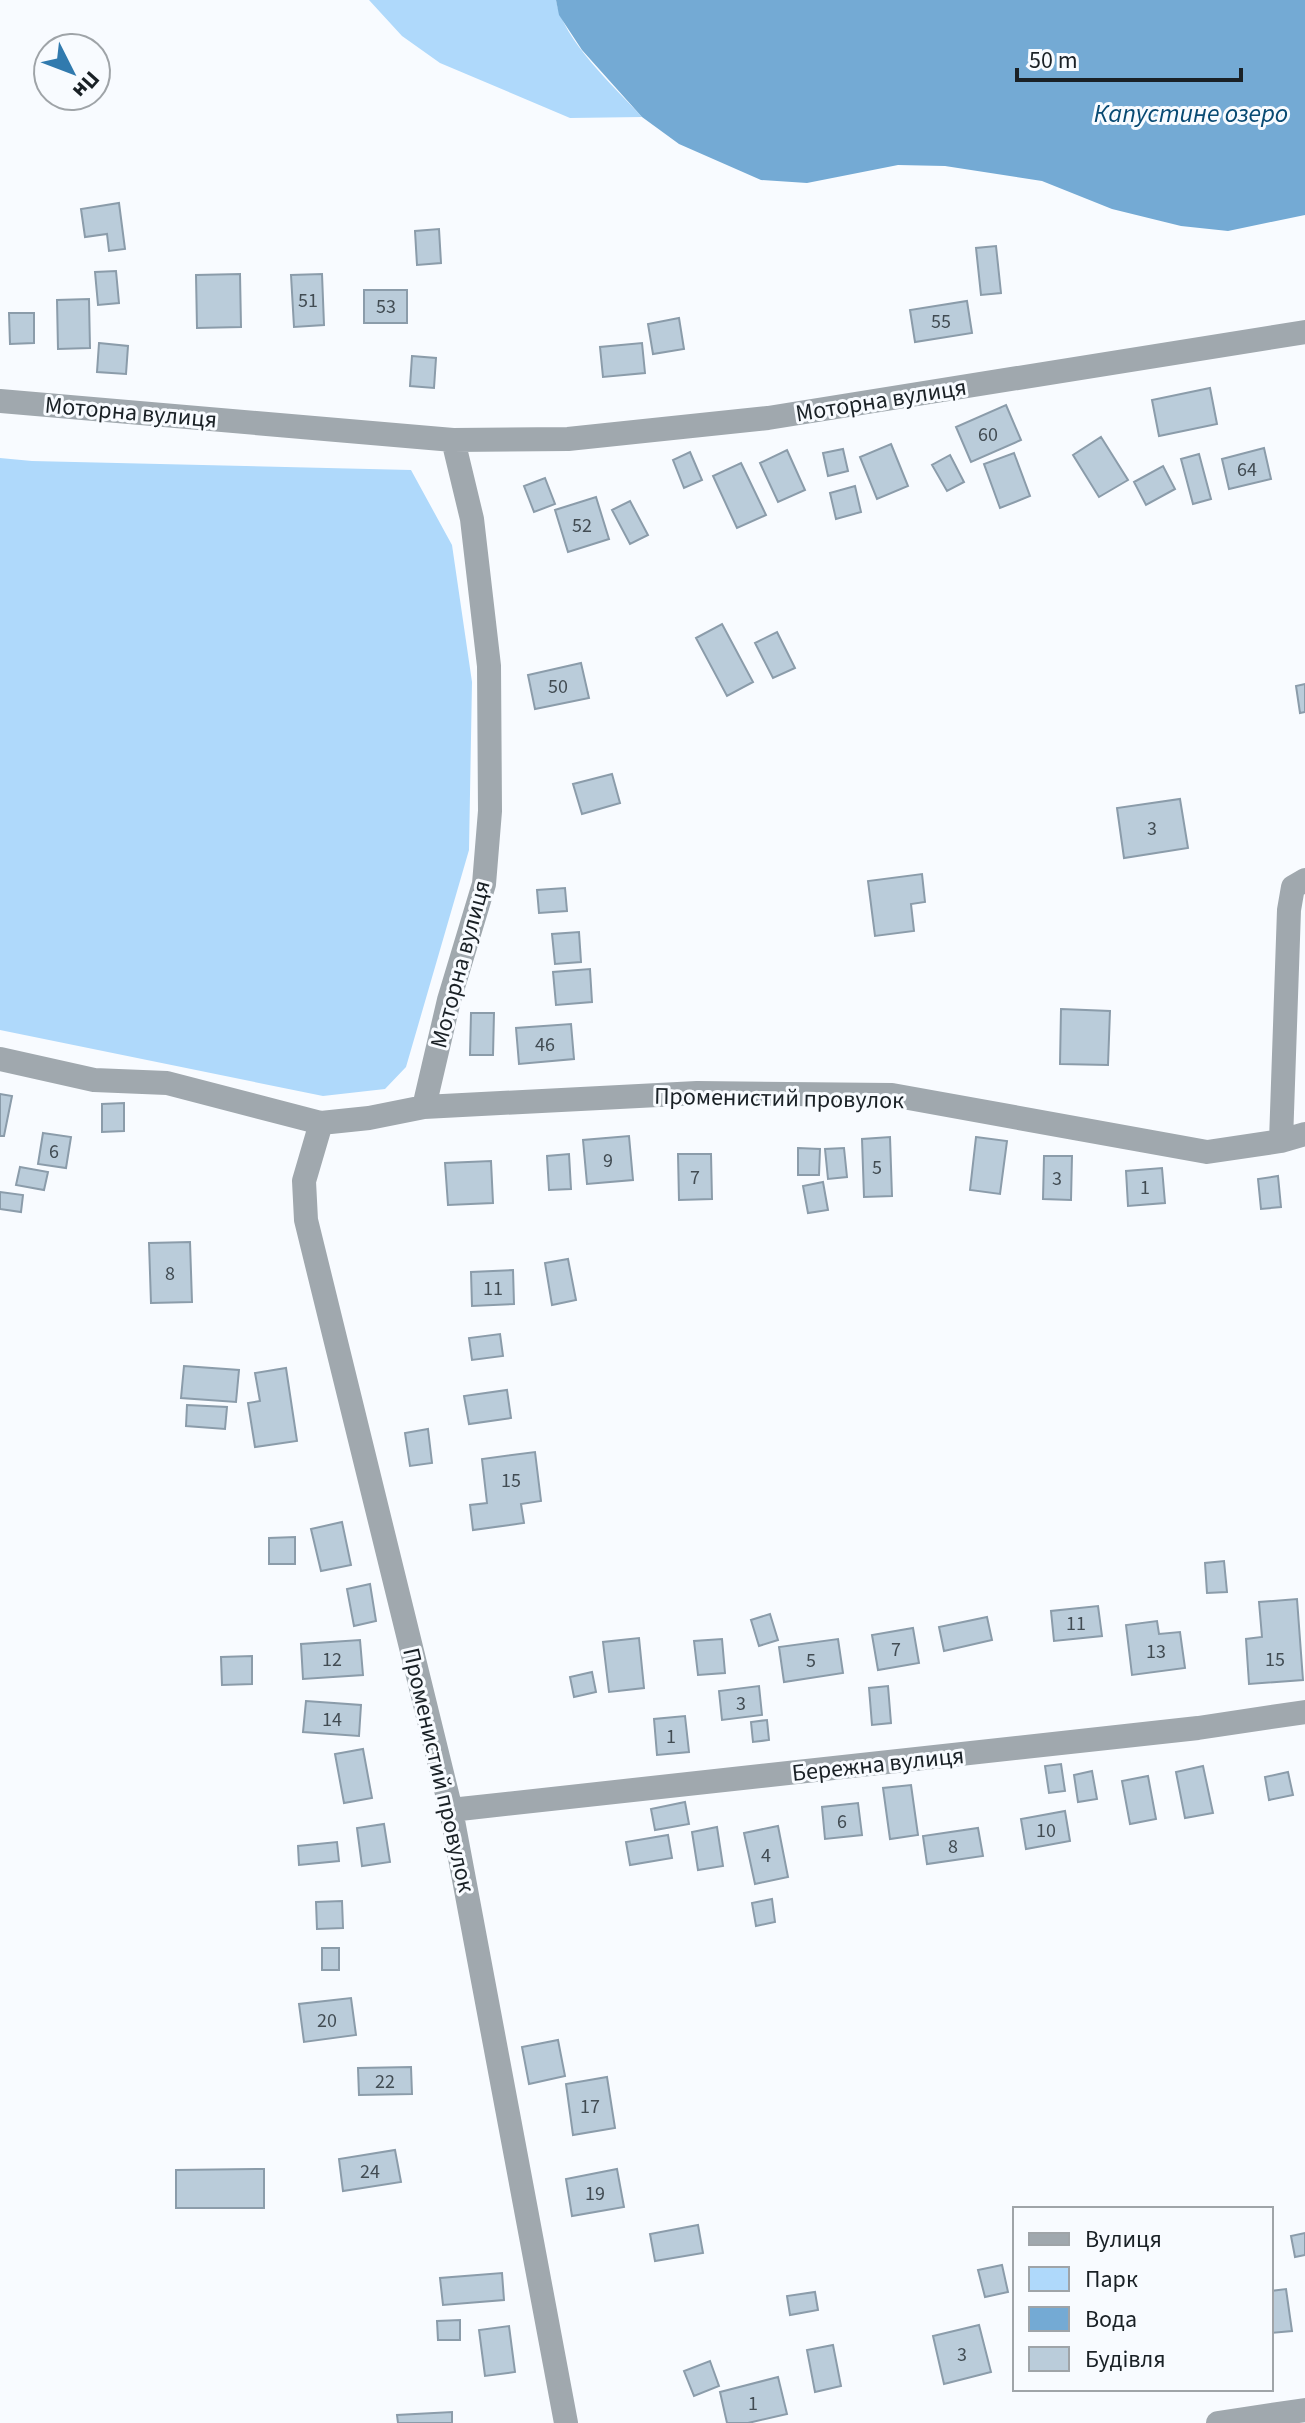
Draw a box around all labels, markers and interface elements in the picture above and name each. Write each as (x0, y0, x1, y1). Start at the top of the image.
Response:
north arrow (32, 32, 112, 112)
scale bar (1017, 32, 1241, 82)
text: 50 m (1029, 43, 1078, 78)
text: Пн (65, 64, 107, 106)
water label: Капустине озеро (1094, 95, 1288, 132)
house number: 51 (298, 287, 318, 315)
house number: 53 (376, 293, 396, 321)
house number: 55 (931, 308, 951, 336)
street label: Моторна вулиця (793, 370, 969, 431)
street label: Моторна вулиця (43, 388, 218, 437)
house number: 60 (978, 421, 998, 449)
house number: 64 (1237, 456, 1257, 484)
house number: 52 (572, 512, 592, 540)
house number: 50 (548, 673, 568, 701)
house number: 3 (1147, 815, 1157, 843)
street label: Моторна вулиця (421, 876, 500, 1052)
house number: 46 (535, 1031, 555, 1059)
street label: Променистий провулок (654, 1079, 904, 1118)
house number: 6 (49, 1138, 59, 1166)
house number: 9 (603, 1147, 613, 1175)
house number: 5 (872, 1154, 882, 1182)
house number: 7 (690, 1164, 700, 1192)
house number: 3 (1052, 1165, 1062, 1193)
house number: 1 (1140, 1174, 1150, 1202)
house number: 8 (165, 1260, 175, 1288)
house number: 11 (483, 1275, 503, 1303)
house number: 15 (501, 1467, 521, 1495)
house number: 11 (1066, 1610, 1086, 1638)
house number: 7 (891, 1636, 901, 1664)
house number: 13 (1146, 1638, 1166, 1666)
street label: Променистий провулок (393, 1644, 484, 1896)
house number: 12 (322, 1646, 342, 1674)
house number: 15 (1265, 1646, 1285, 1674)
house number: 5 (806, 1647, 816, 1675)
house number: 3 (736, 1690, 746, 1718)
house number: 14 (322, 1706, 342, 1734)
house number: 1 (666, 1723, 676, 1751)
street label: Бережна вулиця (790, 1738, 966, 1791)
house number: 6 (837, 1808, 847, 1836)
house number: 10 (1036, 1817, 1056, 1845)
house number: 8 (948, 1833, 958, 1861)
house number: 4 (761, 1842, 771, 1870)
house number: 20 (317, 2007, 337, 2035)
house number: 22 (375, 2068, 395, 2096)
house number: 17 (580, 2093, 600, 2121)
house number: 24 (360, 2158, 380, 2186)
house number: 19 (585, 2180, 605, 2208)
legend (1013, 2207, 1273, 2391)
text: Вулиця (1085, 2222, 1162, 2257)
text: Парк (1085, 2262, 1138, 2297)
text: Вода (1085, 2302, 1137, 2337)
house number: 3 (957, 2341, 967, 2369)
text: Будівля (1085, 2342, 1166, 2377)
house number: 1 (748, 2390, 758, 2418)

